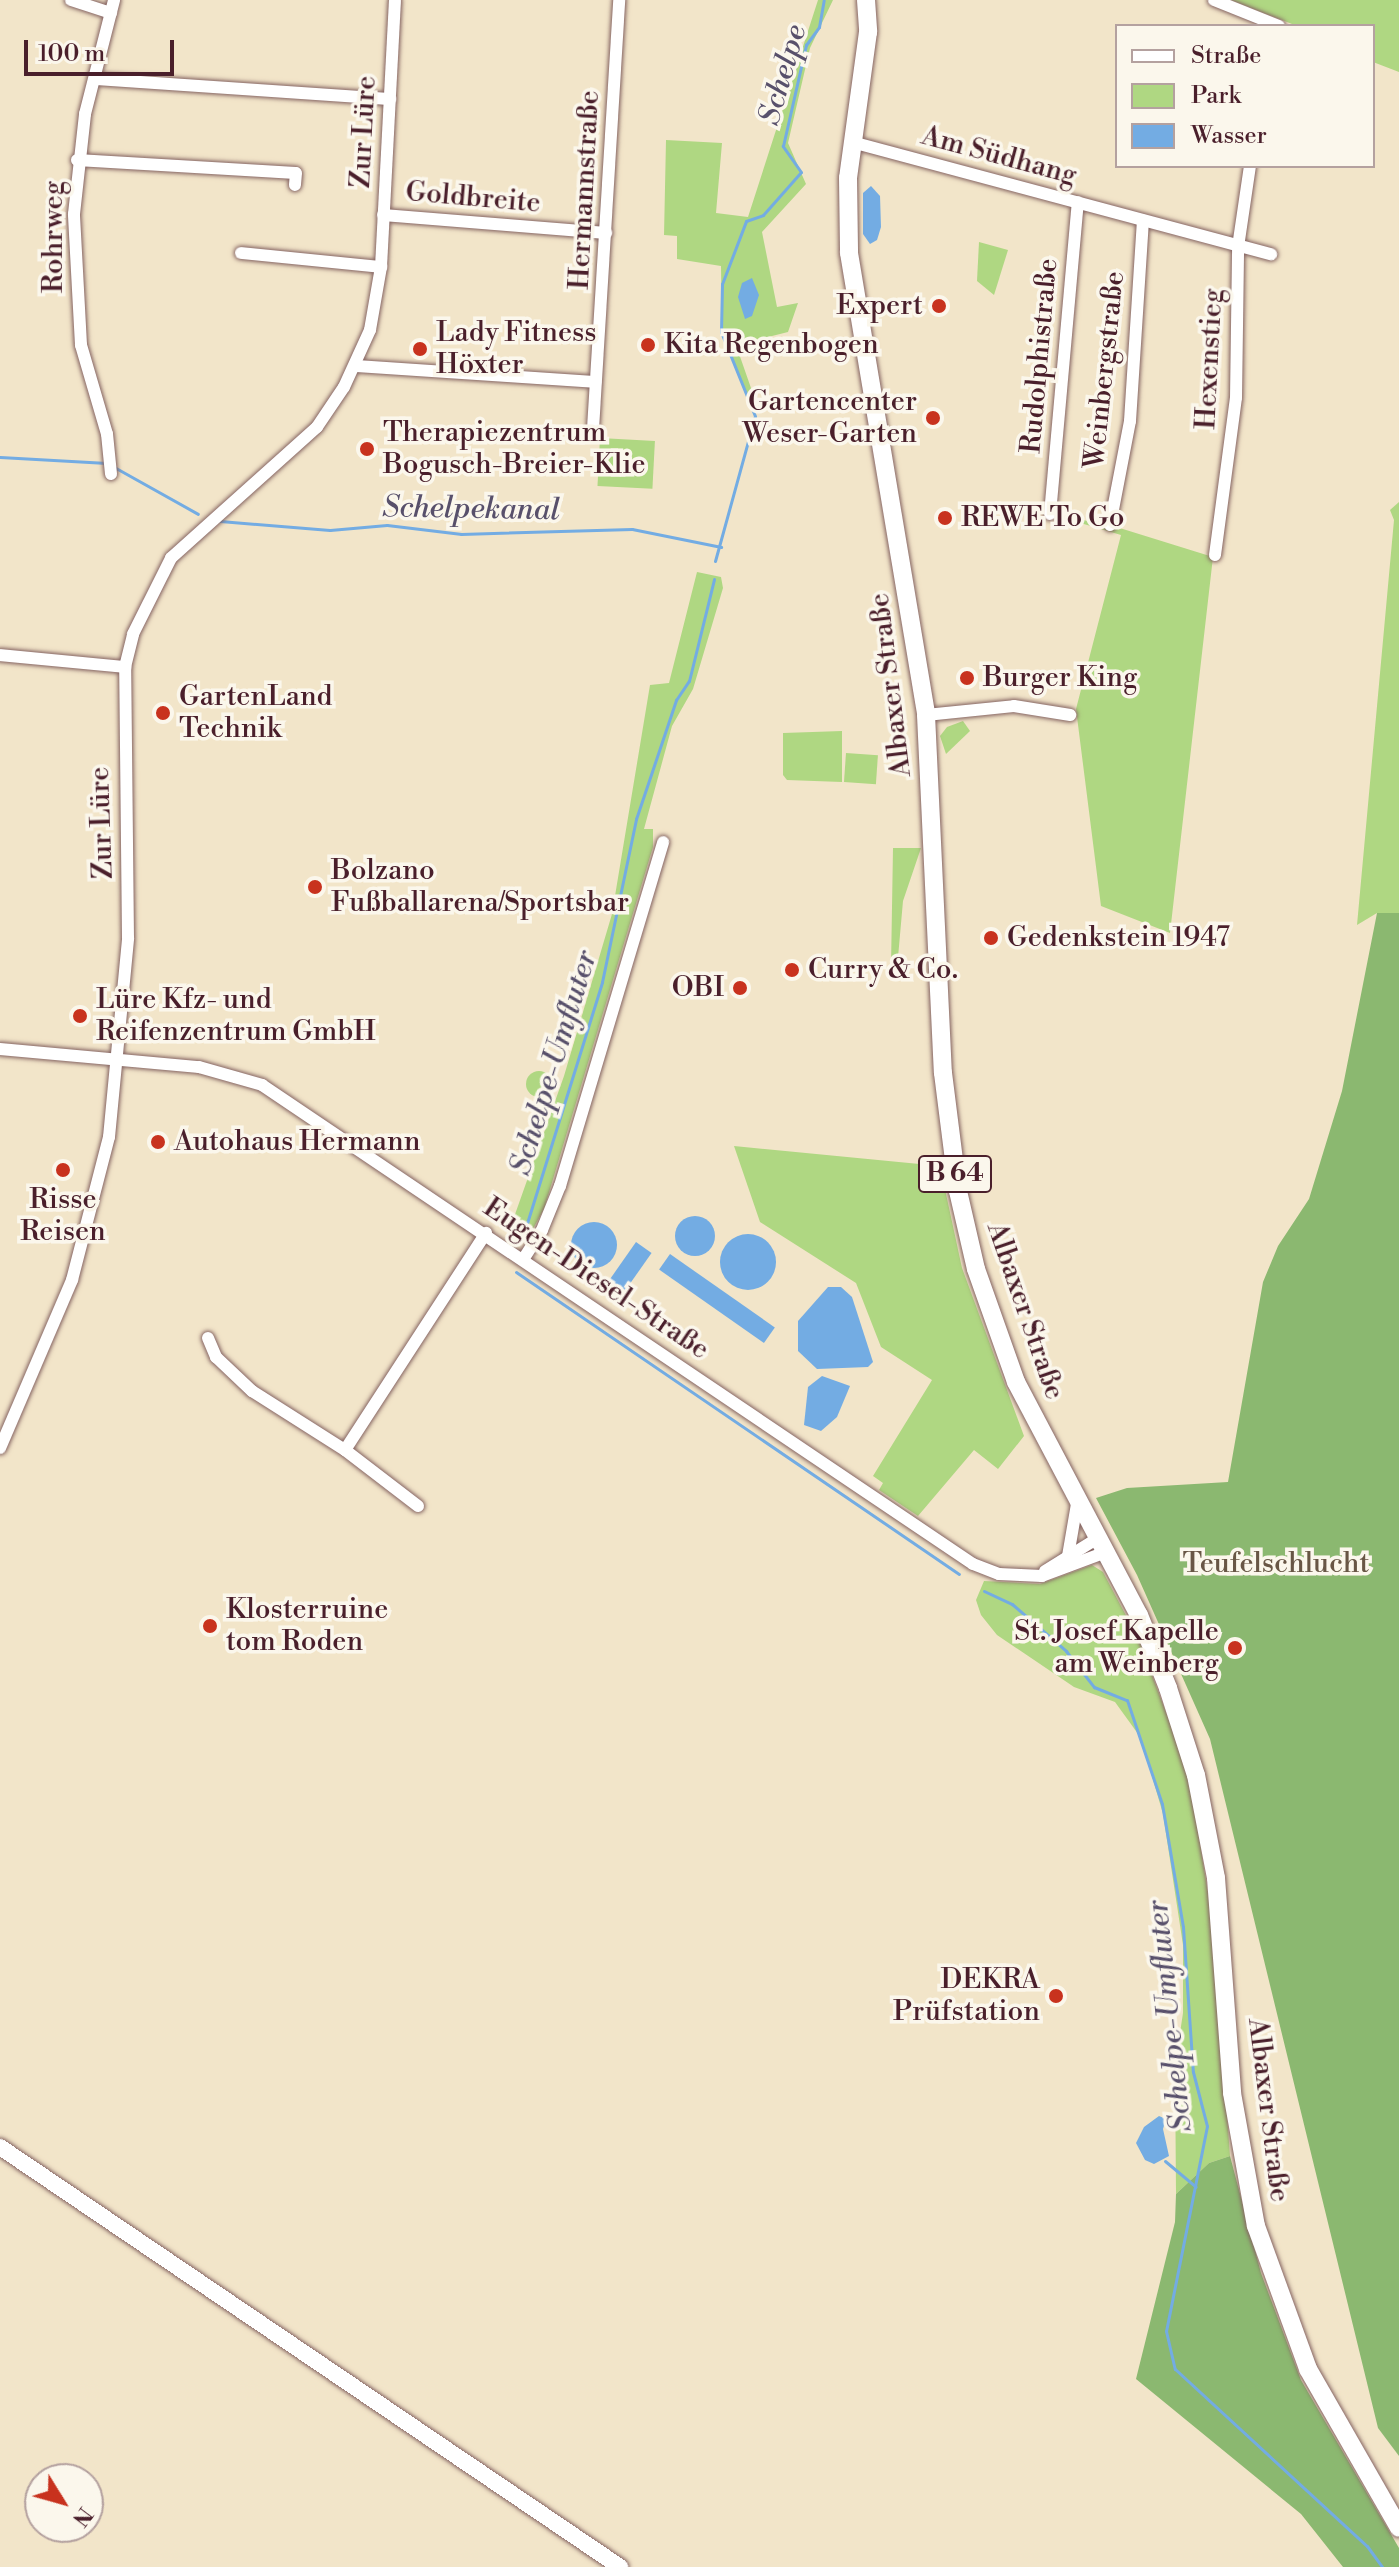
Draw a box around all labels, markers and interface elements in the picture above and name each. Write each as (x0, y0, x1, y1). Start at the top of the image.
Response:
water label: Schelpe (752, 21, 814, 129)
scale bar (28, 24, 178, 74)
legend (1115, 24, 1375, 168)
text: 100 m (38, 39, 105, 69)
text: Straße (1191, 41, 1261, 71)
street label: Zur Lüre (344, 75, 384, 189)
text: Park (1191, 81, 1241, 111)
street label: Hermannstraße (563, 89, 607, 291)
street label: Am Südhang (918, 119, 1080, 193)
text: Wasser (1191, 121, 1267, 151)
street label: Goldbreite (404, 175, 542, 221)
street label: Rohrweg (37, 181, 71, 293)
street label: Rudolphistraße (1015, 257, 1065, 455)
street label: Weinbergstraße (1078, 270, 1132, 470)
street label: Hexenstieg (1190, 288, 1230, 430)
place label: Expert (836, 289, 923, 323)
marker: Expert (930, 297, 948, 315)
place label: Lady Fitness Höxter (436, 316, 597, 382)
place label: Kita Regenbogen (664, 328, 879, 362)
marker: Kita Regenbogen (639, 336, 657, 354)
marker: Lady Fitness Höxter (411, 340, 429, 358)
place label: Gartencenter Weser-Garten (742, 385, 917, 451)
marker: Gartencenter Weser-Garten (924, 409, 942, 427)
place label: Therapiezentrum Bogusch-Breier-Klie (383, 416, 646, 482)
marker: Therapiezentrum Bogusch-Breier-Klie (358, 440, 376, 458)
water label: Schelpekanal (382, 489, 560, 529)
place label: REWE To Go (961, 501, 1124, 535)
marker: REWE To Go (936, 509, 954, 527)
street label: Albaxer Straße (863, 591, 919, 779)
place label: Burger King (983, 661, 1138, 695)
marker: Burger King (958, 669, 976, 687)
place label: GartenLand Technik (179, 680, 332, 746)
marker: GartenLand Technik (154, 704, 172, 722)
street label: Zur Lüre (83, 766, 121, 880)
place label: Bolzano Fußballarena/Sportsbar (331, 854, 629, 920)
marker: Bolzano Fußballarena/Sportsbar (306, 878, 324, 896)
place label: Gedenkstein 1947 (1007, 921, 1230, 955)
marker: Gedenkstein 1947 (982, 929, 1000, 947)
water label: Schelpe-Umfluter (503, 946, 605, 1180)
place label: Curry & Co. (808, 953, 958, 987)
marker: Curry & Co. (783, 961, 801, 979)
place label: OBI (672, 971, 724, 1005)
marker: OBI (731, 979, 749, 997)
place label: Lüre Kfz- und Reifenzentrum GmbH (96, 983, 376, 1049)
marker: Lüre Kfz- und Reifenzentrum GmbH (71, 1007, 89, 1025)
place label: Autohaus Hermann (174, 1125, 420, 1159)
marker: Autohaus Hermann (149, 1133, 167, 1151)
road number: B 64 (917, 1152, 993, 1196)
marker: Risse Reisen (54, 1161, 72, 1179)
place label: Risse Reisen (20, 1183, 106, 1249)
street label: Eugen-Diesel-Straße (477, 1191, 715, 1367)
street label: Albaxer Straße (979, 1218, 1071, 1404)
park label: Teufelschlucht (1183, 1547, 1369, 1581)
place label: Klosterruine tom Roden (226, 1593, 388, 1659)
place label: St. Josef Kapelle am Weinberg (1014, 1615, 1219, 1681)
marker: Klosterruine tom Roden (201, 1617, 219, 1635)
marker: St. Josef Kapelle am Weinberg (1226, 1639, 1244, 1657)
water label: Schelpe-Umfluter (1140, 1898, 1200, 2134)
place label: DEKRA Prüfstation (893, 1963, 1040, 2029)
marker: DEKRA Prüfstation (1047, 1987, 1065, 2005)
street label: Albaxer Straße (1240, 2016, 1296, 2204)
north arrow (24, 2463, 104, 2543)
text: N (66, 2501, 98, 2532)

